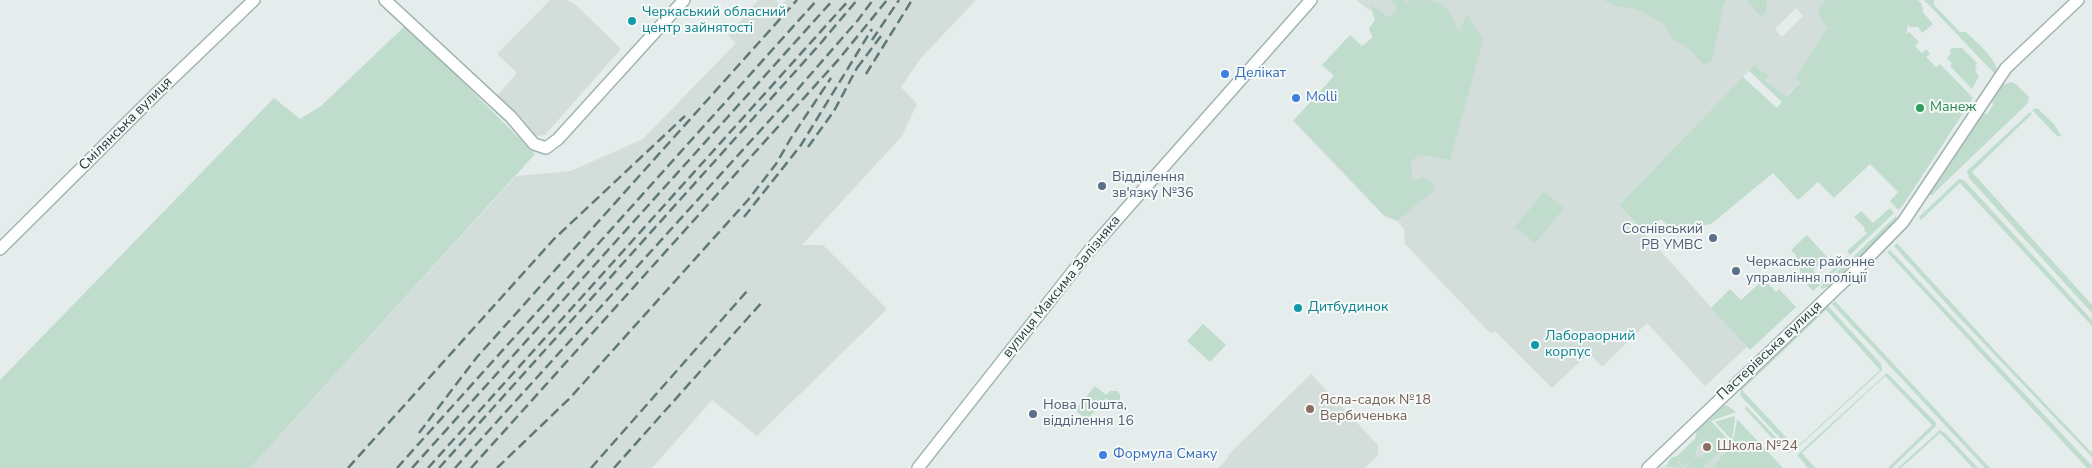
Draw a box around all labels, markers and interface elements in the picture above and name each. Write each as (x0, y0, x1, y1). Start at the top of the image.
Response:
place label: Черкаський обласний центр зайнятості (642, 5, 786, 38)
marker: Черкаський обласний центр зайнятості (626, 15, 638, 27)
place label: Делікат (1235, 66, 1286, 82)
marker: Делікат (1219, 68, 1231, 80)
street label: Смілянська вулиця (76, 74, 176, 174)
place label: Molli (1306, 90, 1337, 106)
marker: Molli (1290, 92, 1302, 104)
place label: Манеж (1930, 100, 1976, 116)
marker: Манеж (1914, 102, 1926, 114)
place label: Відділення зв'язку №36 (1112, 170, 1194, 202)
marker: Відділення зв'язку №36 (1096, 180, 1108, 192)
street label: вулиця Максима Залізняка (999, 213, 1125, 361)
place label: Соснівський РВ УМВС (1622, 222, 1703, 254)
marker: Соснівський РВ УМВС (1707, 232, 1719, 244)
place label: Черкаське районне управління поліції (1746, 255, 1875, 288)
marker: Черкаське районне управління поліції (1730, 265, 1742, 277)
street label: Пастерівська вулиця (1714, 298, 1826, 404)
place label: Дитбудинок (1308, 300, 1388, 316)
marker: Дитбудинок (1292, 302, 1304, 314)
place label: Лабораорний корпус (1545, 329, 1635, 362)
marker: Лабораорний корпус (1529, 339, 1541, 351)
place label: Ясла-садок №18 Вербиченька (1320, 393, 1431, 426)
place label: Нова Пошта, відділення 16 (1043, 398, 1134, 431)
marker: Ясла-садок №18 Вербиченька (1304, 403, 1316, 415)
marker: Нова Пошта, відділення 16 (1027, 408, 1039, 420)
place label: Школа №24 (1717, 439, 1798, 455)
marker: Школа №24 (1701, 441, 1713, 453)
place label: Формула Смаку (1113, 447, 1217, 463)
marker: Формула Смаку (1097, 449, 1109, 461)

